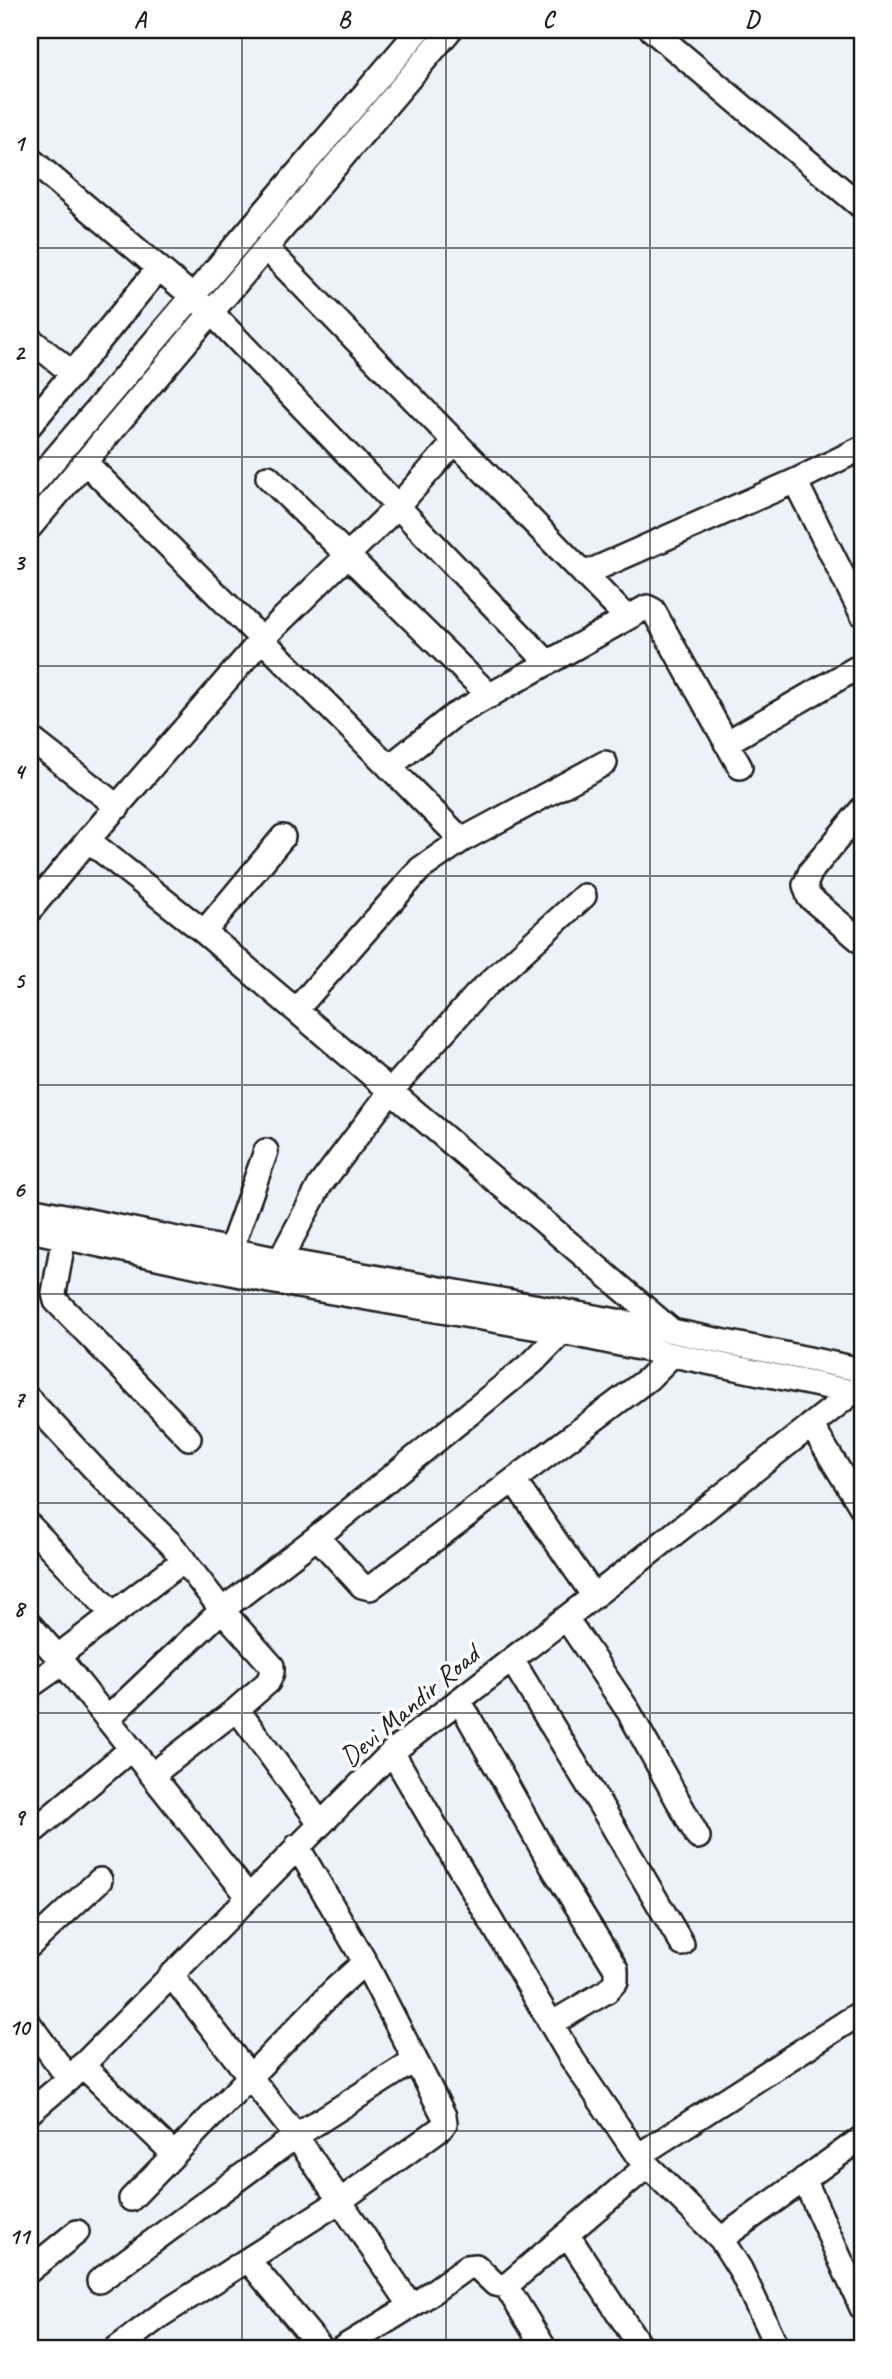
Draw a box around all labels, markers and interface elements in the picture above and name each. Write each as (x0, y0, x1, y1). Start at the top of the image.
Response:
text: A (134, 5, 148, 34)
text: B (338, 5, 352, 34)
text: C (543, 5, 557, 34)
text: D (745, 5, 761, 34)
text: 1 (14, 129, 27, 158)
text: 2 (14, 338, 27, 367)
text: 3 (14, 548, 27, 577)
text: 4 (14, 757, 27, 786)
text: 5 (14, 966, 26, 995)
text: 6 (14, 1175, 27, 1204)
text: 7 (14, 1385, 27, 1414)
text: 8 (14, 1594, 27, 1623)
street label: Devi Mandir Road (332, 1634, 489, 1774)
text: 9 (14, 1803, 27, 1832)
text: 10 (9, 2013, 32, 2042)
text: 11 (9, 2222, 32, 2251)

